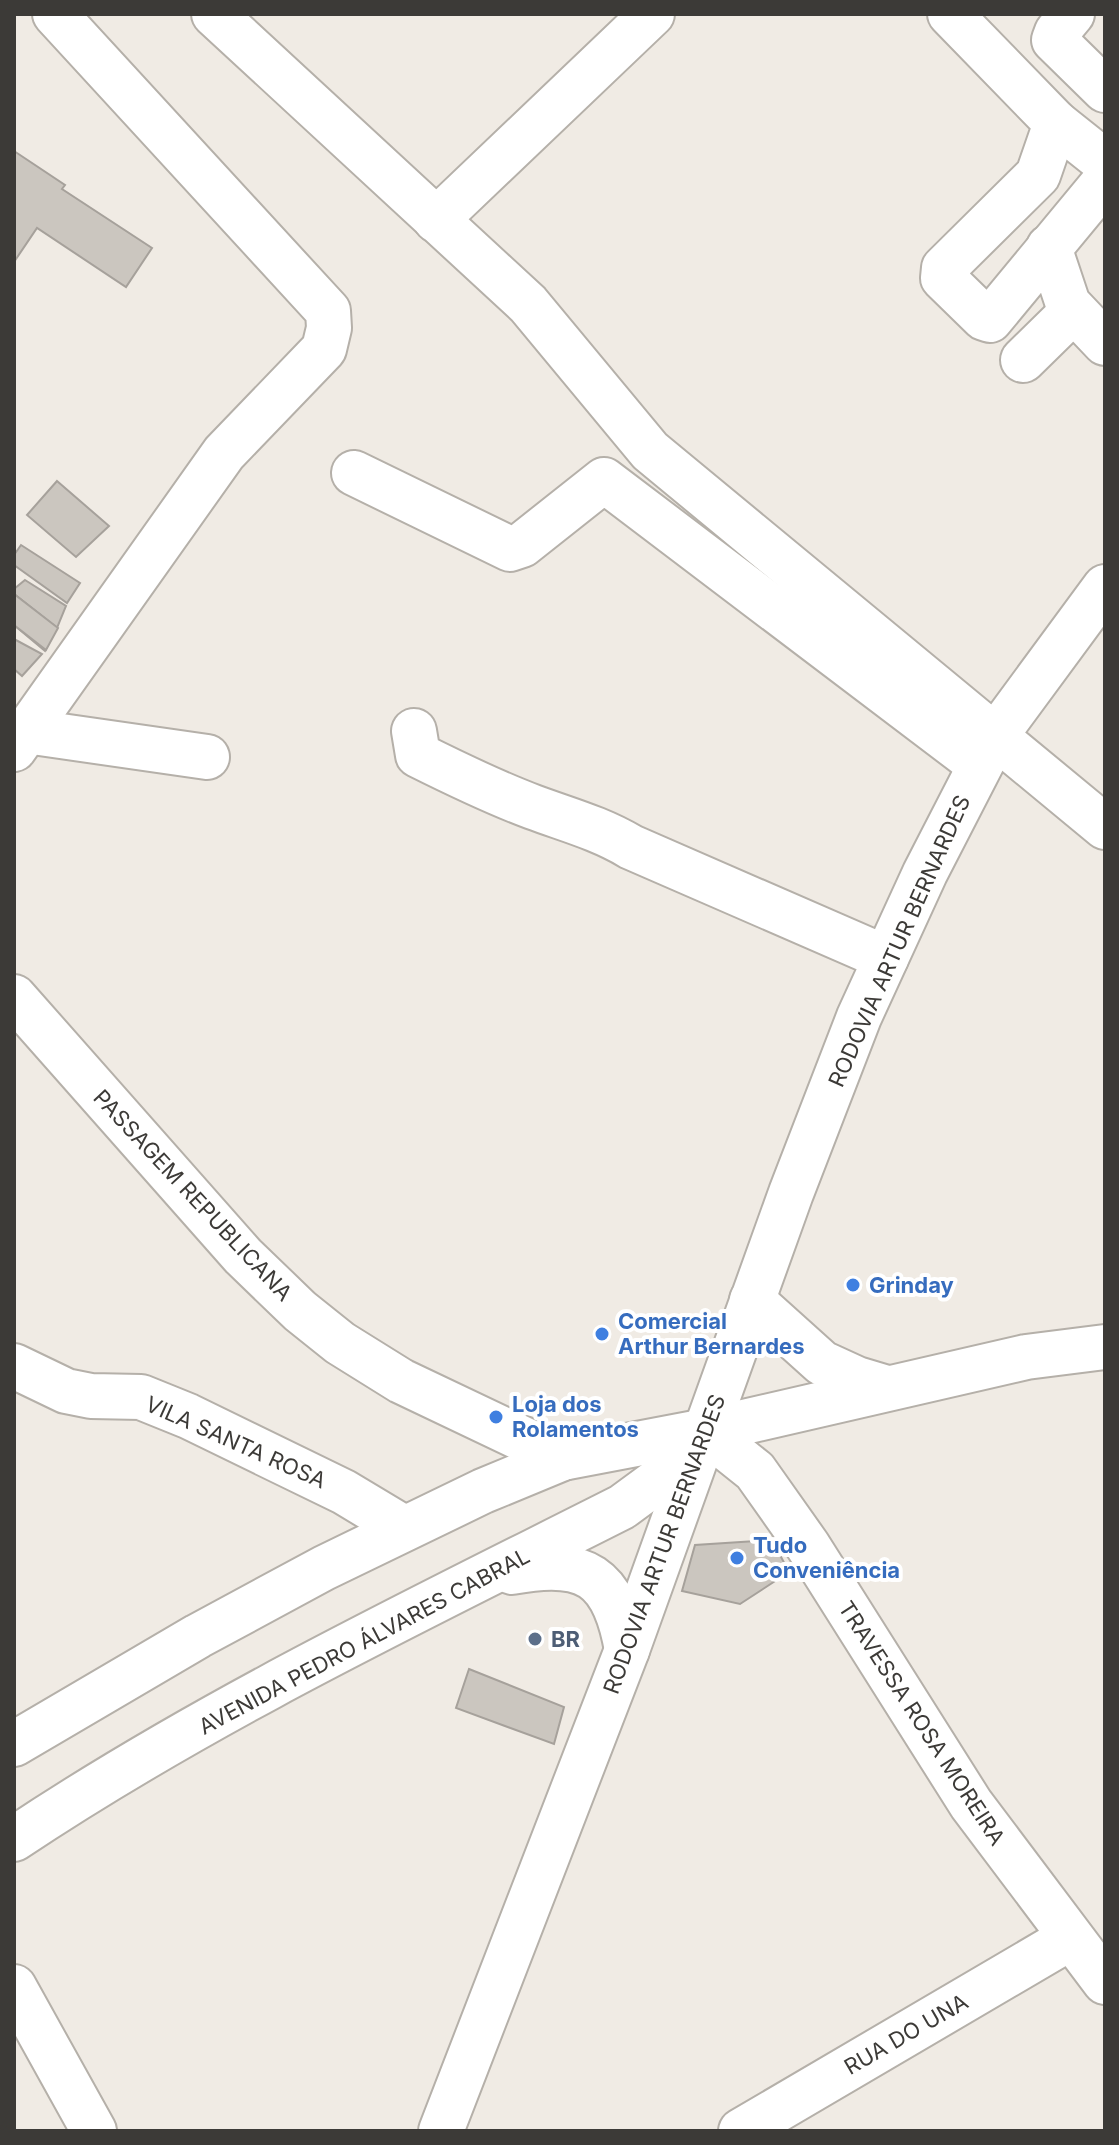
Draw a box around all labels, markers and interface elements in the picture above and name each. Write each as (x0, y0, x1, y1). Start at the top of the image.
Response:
street label: RODOVIA ARTUR BERNARDES (823, 791, 975, 1091)
street label: PASSAGEM REPUBLICANA (88, 1084, 298, 1306)
place label: Grinday (869, 1272, 954, 1298)
marker: Grinday (844, 1276, 862, 1294)
place label: Comercial Arthur Bernardes (618, 1308, 804, 1359)
marker: Comercial Arthur Bernardes (593, 1325, 611, 1343)
street label: VILA SANTA ROSA (142, 1391, 330, 1493)
place label: Loja dos Rolamentos (512, 1391, 639, 1442)
street label: RODOVIA ARTUR BERNARDES (598, 1391, 730, 1697)
marker: Loja dos Rolamentos (487, 1408, 505, 1426)
place label: Tudo Conveniência (753, 1532, 900, 1583)
street label: AVENIDA PEDRO ÁLVARES CABRAL (194, 1542, 534, 1740)
marker: Tudo Conveniência (728, 1549, 746, 1567)
street label: TRAVESSA ROSA MOREIRA (833, 1596, 1011, 1850)
place label: BR (551, 1626, 580, 1652)
marker: BR (526, 1630, 544, 1648)
street label: RUA DO UNA (840, 1988, 972, 2080)

